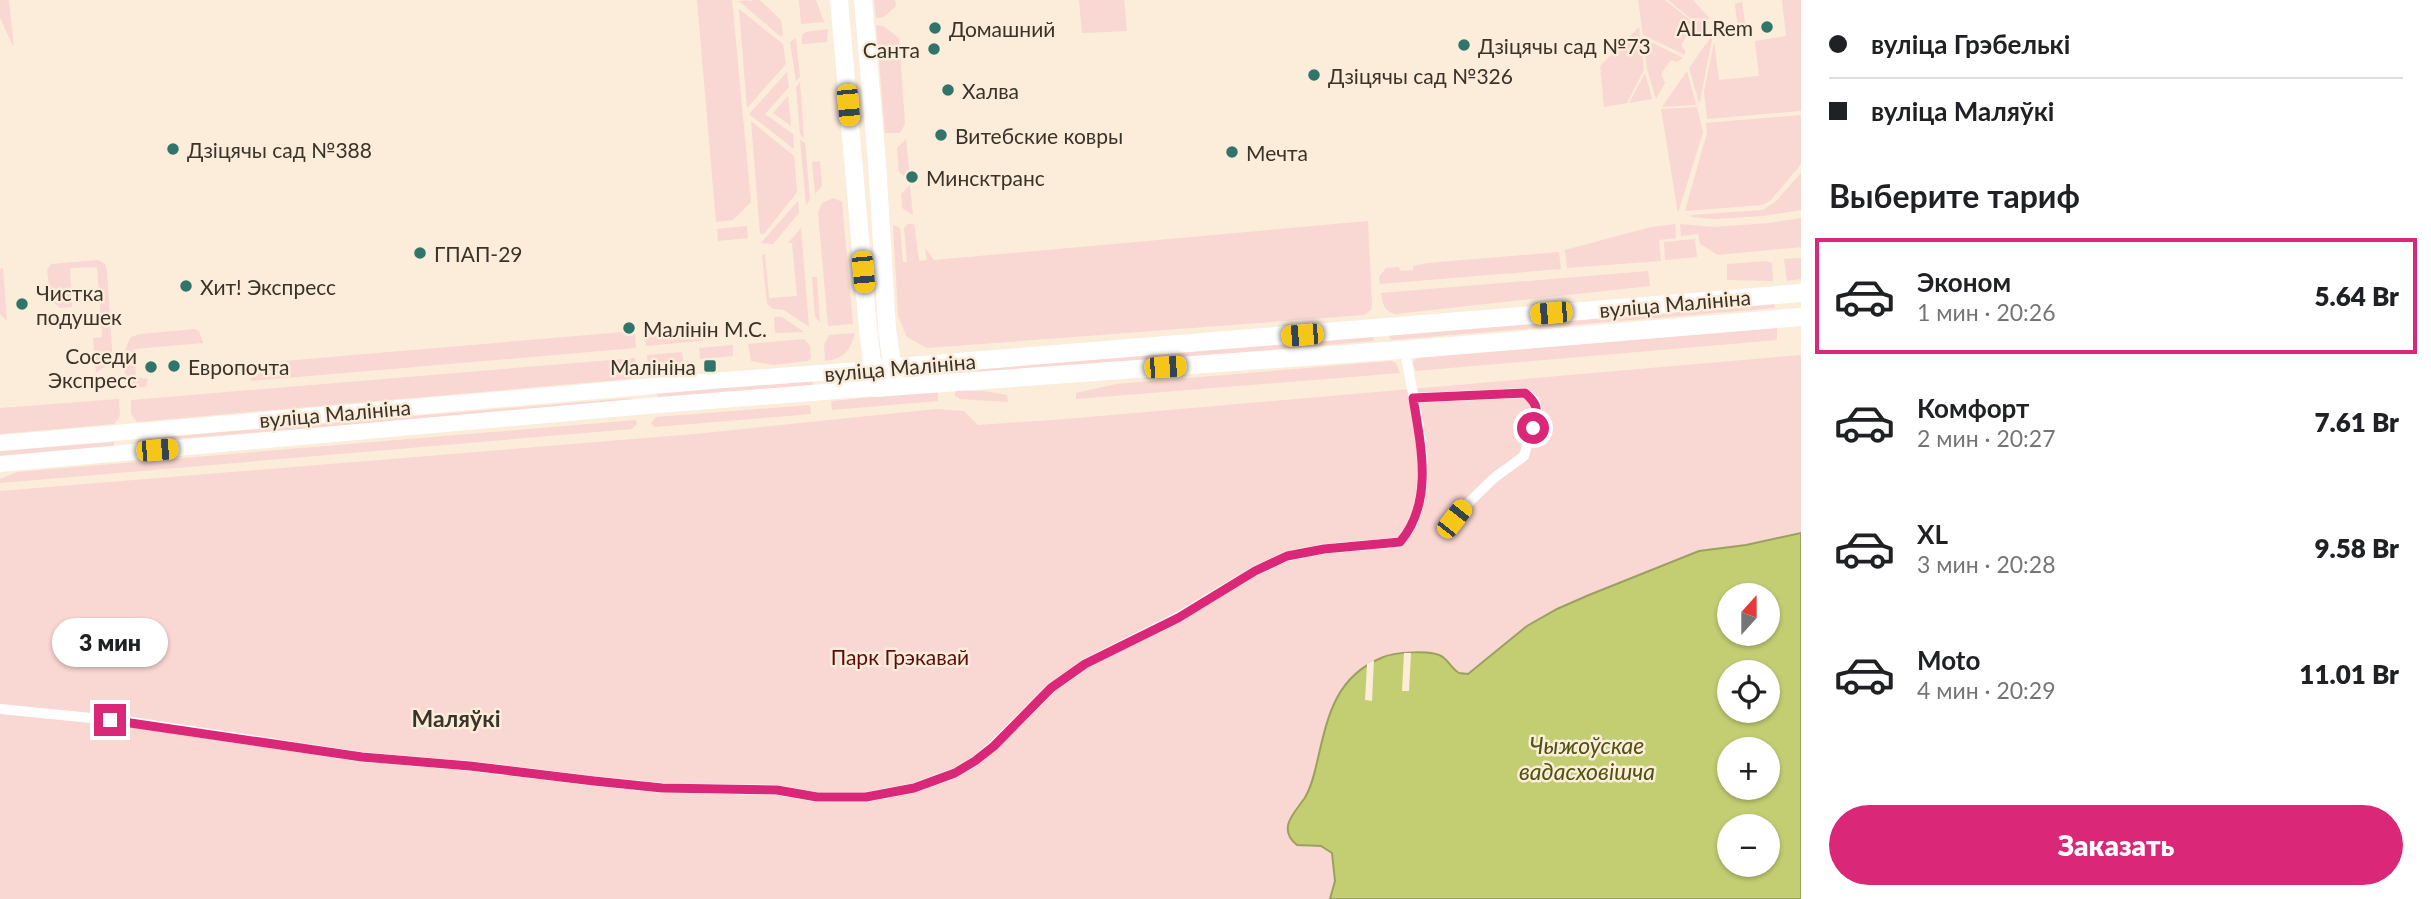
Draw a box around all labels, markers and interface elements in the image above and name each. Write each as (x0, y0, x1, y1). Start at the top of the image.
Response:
place label: ALLRem (1676, 15, 1753, 40)
place label: Домашний (949, 16, 1055, 41)
marker: ALLRem (1759, 19, 1775, 35)
marker: Домашний (927, 20, 943, 36)
text: вуліца Грэбелькі (1871, 28, 2070, 60)
place label: Дзіцячы сад №73 (1478, 33, 1651, 58)
place label: Санта (863, 37, 920, 62)
marker: Дзіцячы сад №73 (1456, 37, 1472, 53)
marker: Санта (926, 41, 942, 57)
place label: Дзіцячы сад №326 (1328, 63, 1513, 88)
marker: Дзіцячы сад №326 (1306, 67, 1322, 83)
place label: Халва (962, 78, 1019, 103)
marker: Халва (940, 82, 956, 98)
car (836, 83, 861, 127)
text: вуліца Маляўкі (1871, 95, 2054, 127)
place label: Витебские ковры (955, 123, 1123, 148)
marker: Витебские ковры (933, 127, 949, 143)
place label: Дзіцячы сад №388 (187, 137, 372, 162)
place label: Мечта (1246, 140, 1308, 165)
marker: Дзіцячы сад №388 (165, 141, 181, 157)
marker: Мечта (1224, 144, 1240, 160)
place label: Минсктранс (926, 165, 1045, 190)
marker: Минсктранс (904, 169, 920, 185)
text: Выберите тариф (1829, 176, 2080, 215)
place label: ГПАП-29 (434, 241, 523, 266)
marker: ГПАП-29 (412, 245, 428, 261)
car (851, 250, 876, 294)
icon: car (1833, 265, 1896, 328)
text: Эконом (1917, 266, 2011, 298)
place label: Хит! Экспресс (200, 274, 336, 299)
marker: Хит! Экспресс (178, 278, 194, 294)
place label: Чистка подушек (36, 280, 122, 329)
text: 5.64 Br (2314, 280, 2399, 312)
street label: вуліца Малініна (1598, 284, 1752, 322)
marker: Чистка подушек (14, 296, 30, 312)
text: 1 мин · 20:26 (1917, 298, 2056, 326)
car (1530, 301, 1573, 325)
place label: Малінін М.С. (643, 316, 767, 341)
marker: Малінін М.С. (621, 320, 637, 336)
car (1281, 323, 1324, 347)
place label: Соседи Экспресс (48, 343, 137, 392)
street label: вуліца Малініна (823, 348, 977, 386)
place label: Европочта (188, 354, 289, 379)
place label: Малініна (610, 354, 696, 379)
car (1144, 355, 1187, 379)
marker: Европочта (166, 358, 182, 374)
marker: Малініна (702, 358, 718, 374)
marker: Соседи Экспресс (143, 359, 159, 375)
icon: car (1833, 391, 1896, 454)
text: Комфорт (1917, 392, 2029, 424)
street label: вуліца Малініна (258, 394, 412, 432)
text: 7.61 Br (2314, 406, 2399, 438)
route start (1517, 412, 1549, 444)
text: 2 мин · 20:27 (1917, 424, 2056, 452)
car (136, 438, 179, 462)
car (1433, 496, 1476, 542)
icon: car (1833, 517, 1896, 580)
text: XL (1917, 518, 1948, 550)
text: 9.58 Br (2314, 532, 2399, 564)
text: 3 мин · 20:28 (1917, 550, 2056, 578)
north arrow (1717, 583, 1780, 646)
map controls (1717, 583, 1780, 877)
callout: 3 мин (52, 618, 168, 668)
text: 3 мин (79, 628, 141, 656)
icon: car (1833, 643, 1896, 706)
park label: Парк Грэкавай (831, 644, 969, 669)
text: Moto (1917, 644, 1980, 676)
text: 11.01 Br (2299, 658, 2399, 690)
button: locate (1717, 660, 1780, 723)
text: 4 мин · 20:29 (1917, 676, 2056, 704)
route end (94, 704, 126, 736)
district label: Маляўкі (412, 704, 501, 732)
water label: Чыжоўскае вадасховішча (1519, 731, 1655, 785)
button: + (1717, 737, 1780, 800)
button: Заказать (1829, 805, 2403, 885)
button: − (1717, 814, 1780, 877)

